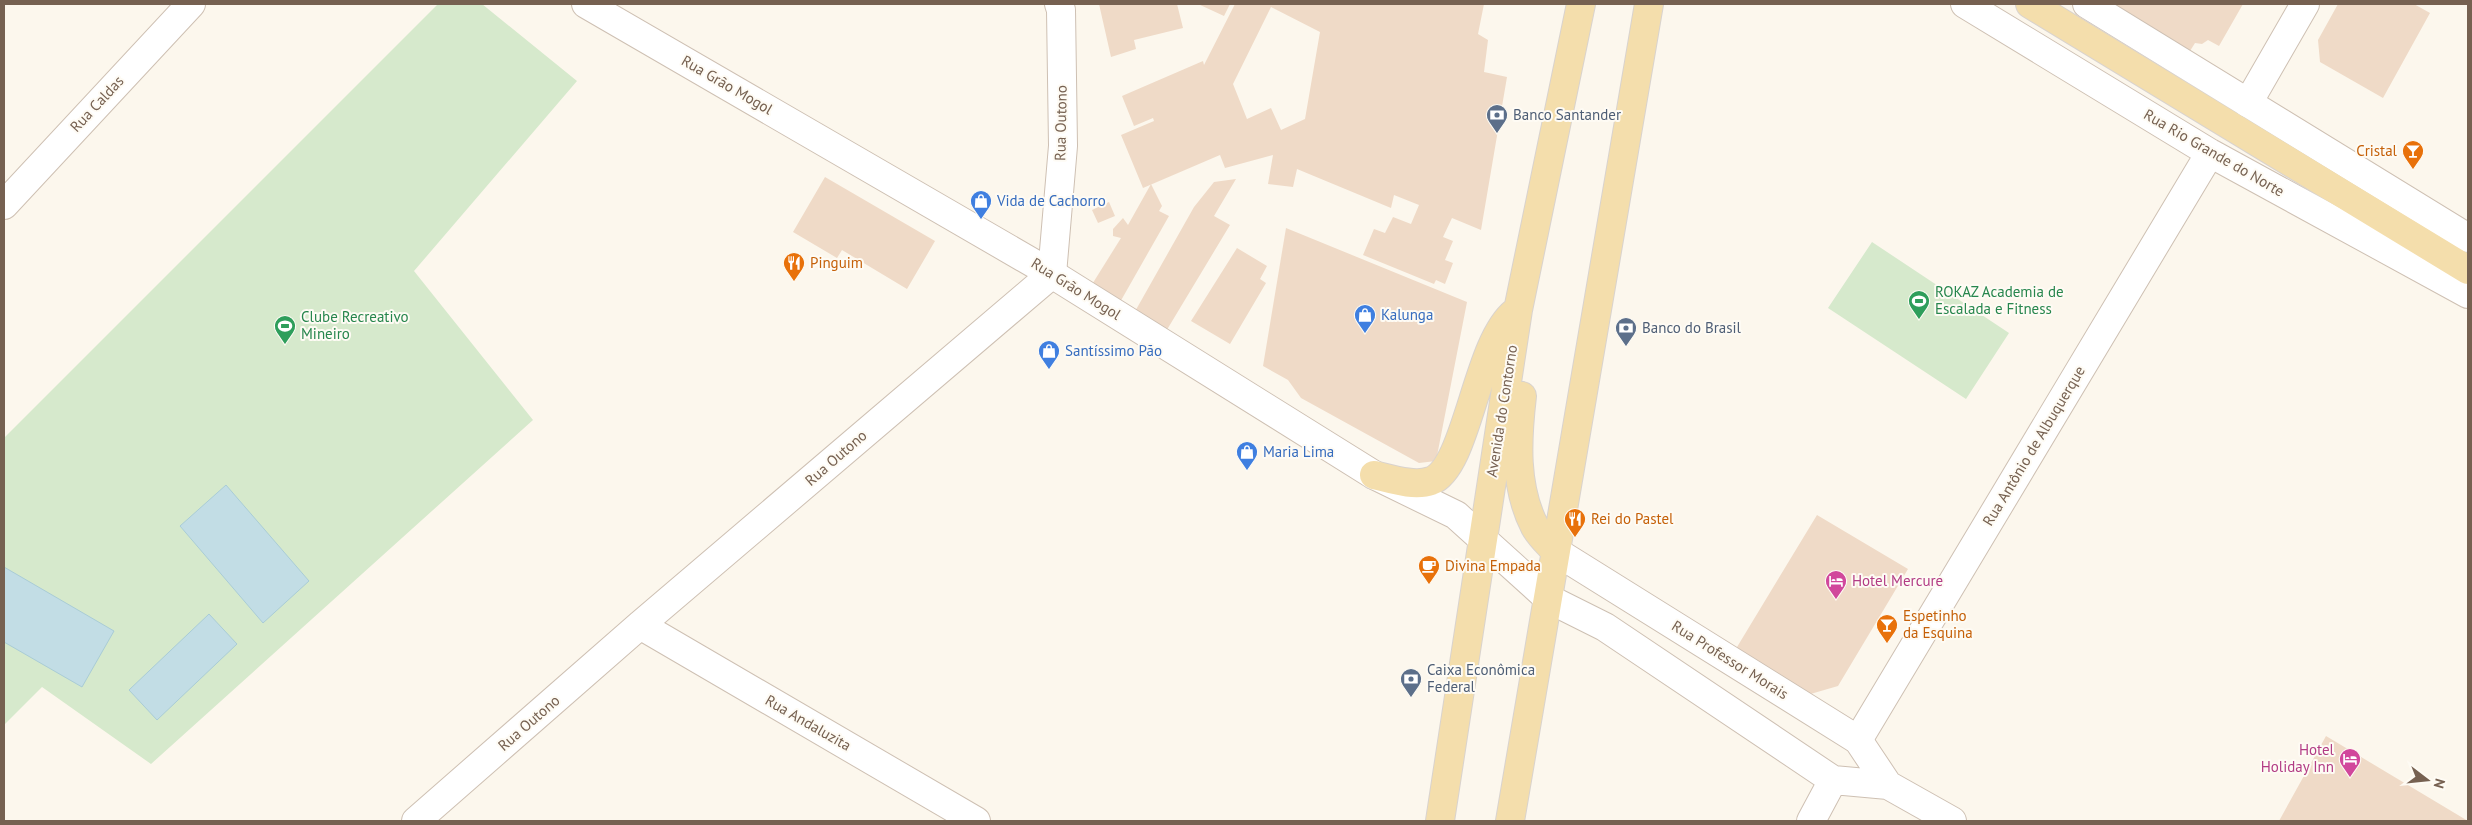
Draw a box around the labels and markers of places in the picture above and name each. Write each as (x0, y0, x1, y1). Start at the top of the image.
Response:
bank icon: Banco Santander (1485, 103, 1509, 134)
place label: Banco Santander (1513, 105, 1621, 124)
bar icon: Cristal (2401, 139, 2425, 170)
place label: Cristal (2356, 141, 2398, 160)
shop icon: Vida de Cachorro (969, 189, 993, 220)
place label: Vida de Cachorro (996, 191, 1106, 210)
restaurant icon: Pinguim (782, 251, 806, 282)
place label: Pinguim (810, 253, 863, 272)
place label: ROKAZ Academia de Escalada e Fitness (1935, 282, 2064, 318)
sports icon: ROKAZ Academia de Escalada e Fitness (1907, 289, 1931, 320)
shop icon: Kalunga (1353, 303, 1377, 334)
place label: Kalunga (1381, 305, 1433, 324)
place label: Clube Recreativo Mineiro (301, 307, 409, 343)
sports icon: Clube Recreativo Mineiro (273, 314, 297, 345)
bank icon: Banco do Brasil (1614, 316, 1638, 347)
place label: Banco do Brasil (1642, 318, 1742, 337)
shop icon: Santíssimo Pão (1037, 339, 1061, 370)
place label: Santíssimo Pão (1065, 341, 1162, 360)
shop icon: Maria Lima (1235, 440, 1259, 471)
place label: Maria Lima (1263, 442, 1334, 461)
restaurant icon: Rei do Pastel (1563, 507, 1587, 538)
place label: Rei do Pastel (1591, 509, 1674, 528)
cafe icon: Divina Empada (1417, 554, 1441, 585)
place label: Divina Empada (1445, 556, 1541, 575)
hotel icon: Hotel Mercure (1824, 569, 1848, 600)
place label: Hotel Mercure (1852, 571, 1943, 590)
place label: Espetinho da Esquina (1903, 606, 1973, 642)
bar icon: Espetinho da Esquina (1875, 613, 1899, 644)
place label: Caixa Econômica Federal (1427, 660, 1535, 696)
bank icon: Caixa Econômica Federal (1399, 667, 1423, 698)
place label: Hotel Holiday Inn (2261, 740, 2335, 776)
hotel icon: Hotel Holiday Inn (2338, 747, 2362, 778)

